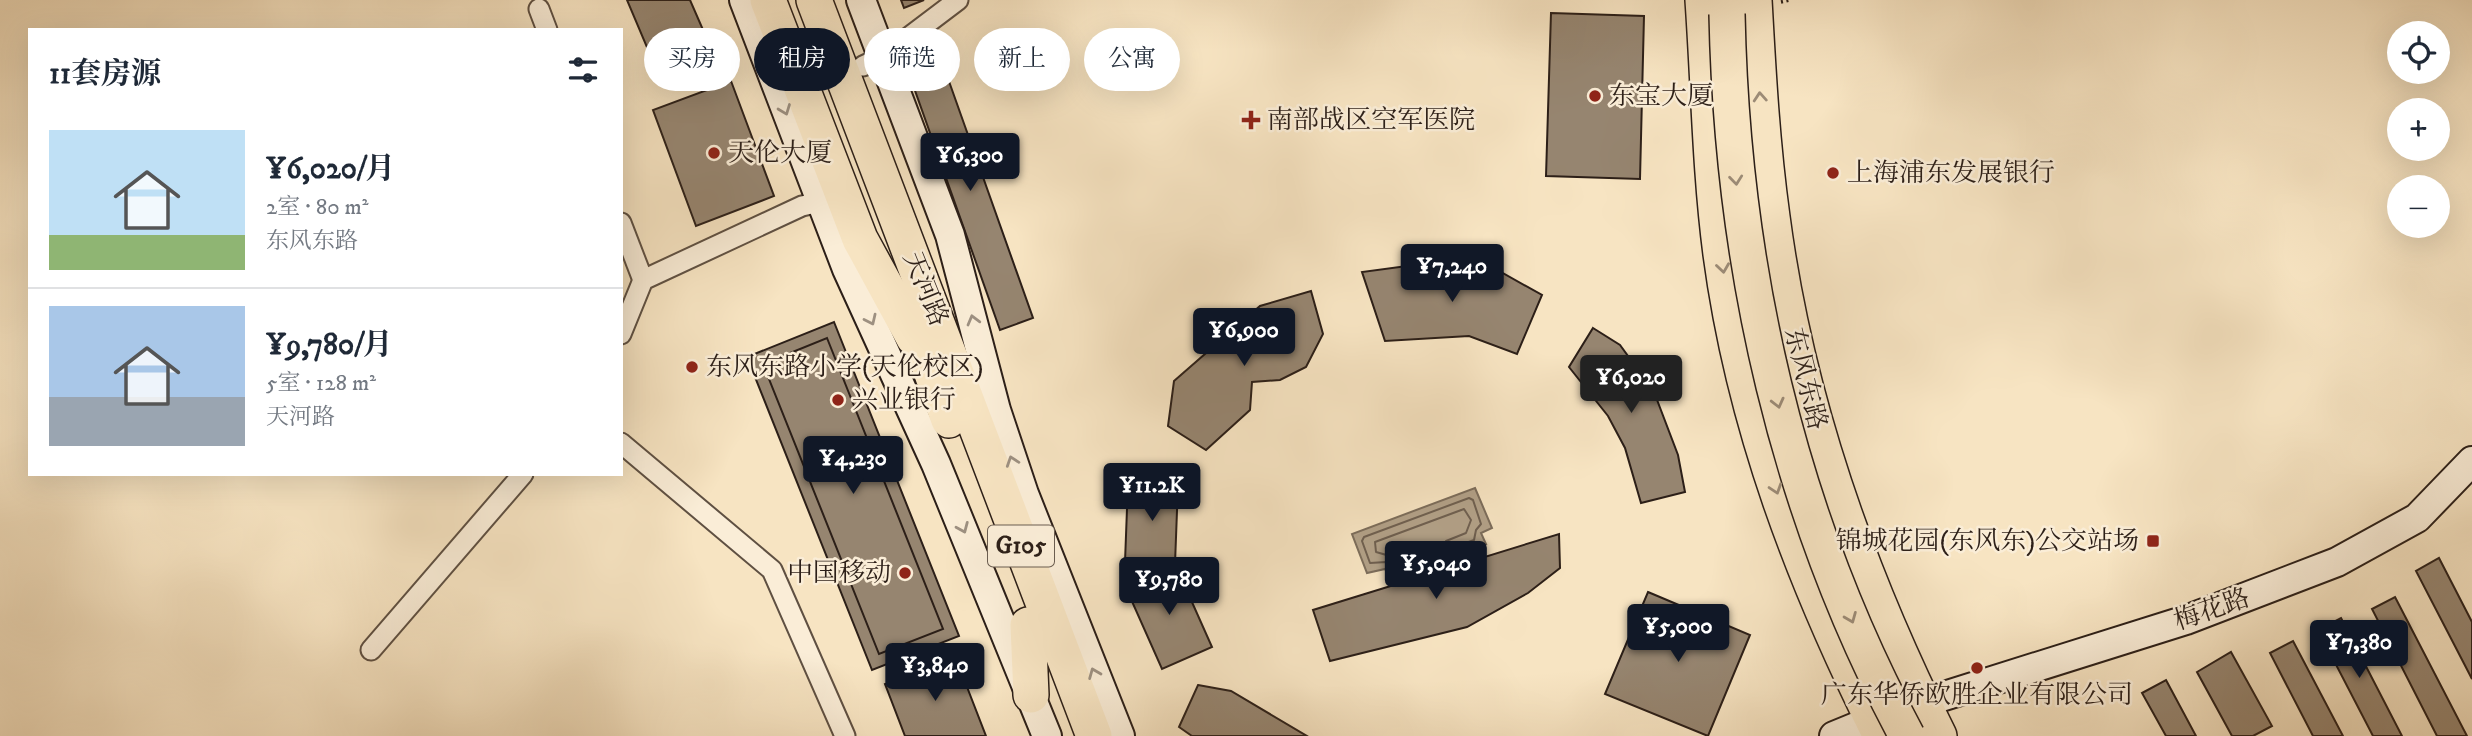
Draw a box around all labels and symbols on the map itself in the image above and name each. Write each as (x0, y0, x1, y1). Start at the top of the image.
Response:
place label: 东宝大厦 (1609, 80, 1713, 113)
marker: 东宝大厦 (1587, 88, 1603, 104)
one-way arrow (1753, 91, 1768, 102)
one-way arrow (776, 103, 790, 115)
place label: 南部战区空军医院 (1267, 104, 1475, 137)
marker: 南部战区空军医院 (1241, 110, 1261, 130)
pin: ¥6,300 (913, 134, 1027, 193)
place label: 天伦大厦 (728, 137, 832, 170)
marker: 天伦大厦 (706, 145, 722, 161)
place label: 上海浦东发展银行 (1847, 157, 2055, 190)
marker: 上海浦东发展银行 (1825, 165, 1841, 181)
one-way arrow (1728, 175, 1743, 186)
pin: ¥7,240 (1395, 244, 1509, 304)
street label: 天河路 (895, 247, 955, 331)
one-way arrow (1716, 262, 1731, 274)
pin: ¥6,900 (1187, 308, 1301, 368)
one-way arrow (863, 313, 877, 325)
one-way arrow (967, 314, 981, 326)
street label: 东风东路 (1776, 325, 1834, 433)
place label: 东风东路小学(天伦校区) (706, 351, 983, 384)
pin: ¥6,020 (1574, 356, 1688, 415)
marker: 东风东路小学(天伦校区) (684, 359, 700, 375)
place label: 兴业银行 (852, 384, 956, 417)
marker: 兴业银行 (830, 392, 846, 408)
one-way arrow (1769, 397, 1784, 409)
pin: ¥4,230 (796, 436, 910, 496)
one-way arrow (1006, 455, 1020, 467)
pin: ¥11.2K (1095, 463, 1209, 523)
one-way arrow (1768, 483, 1783, 495)
one-way arrow (955, 521, 969, 534)
place label: 锦城花园(东风东)公交站场 (1836, 525, 2139, 558)
road number: G105 (988, 526, 1054, 566)
marker: 锦城花园(东风东)公交站场 (2145, 533, 2161, 549)
pin: ¥5,040 (1379, 542, 1493, 601)
place label: 中国移动 (787, 557, 891, 590)
pin: ¥9,780 (1112, 558, 1226, 617)
marker: 中国移动 (897, 565, 913, 581)
street label: 梅花路 (2170, 582, 2254, 638)
pin: ¥5,000 (1621, 604, 1735, 664)
one-way arrow (1842, 612, 1856, 624)
pin: ¥7,380 (2302, 620, 2416, 680)
pin: ¥3,840 (878, 644, 992, 703)
marker: 广东华侨欧胜企业有限公司 (1969, 660, 1985, 676)
one-way arrow (1089, 667, 1103, 679)
place label: 广东华侨欧胜企业有限公司 (1821, 679, 2133, 712)

